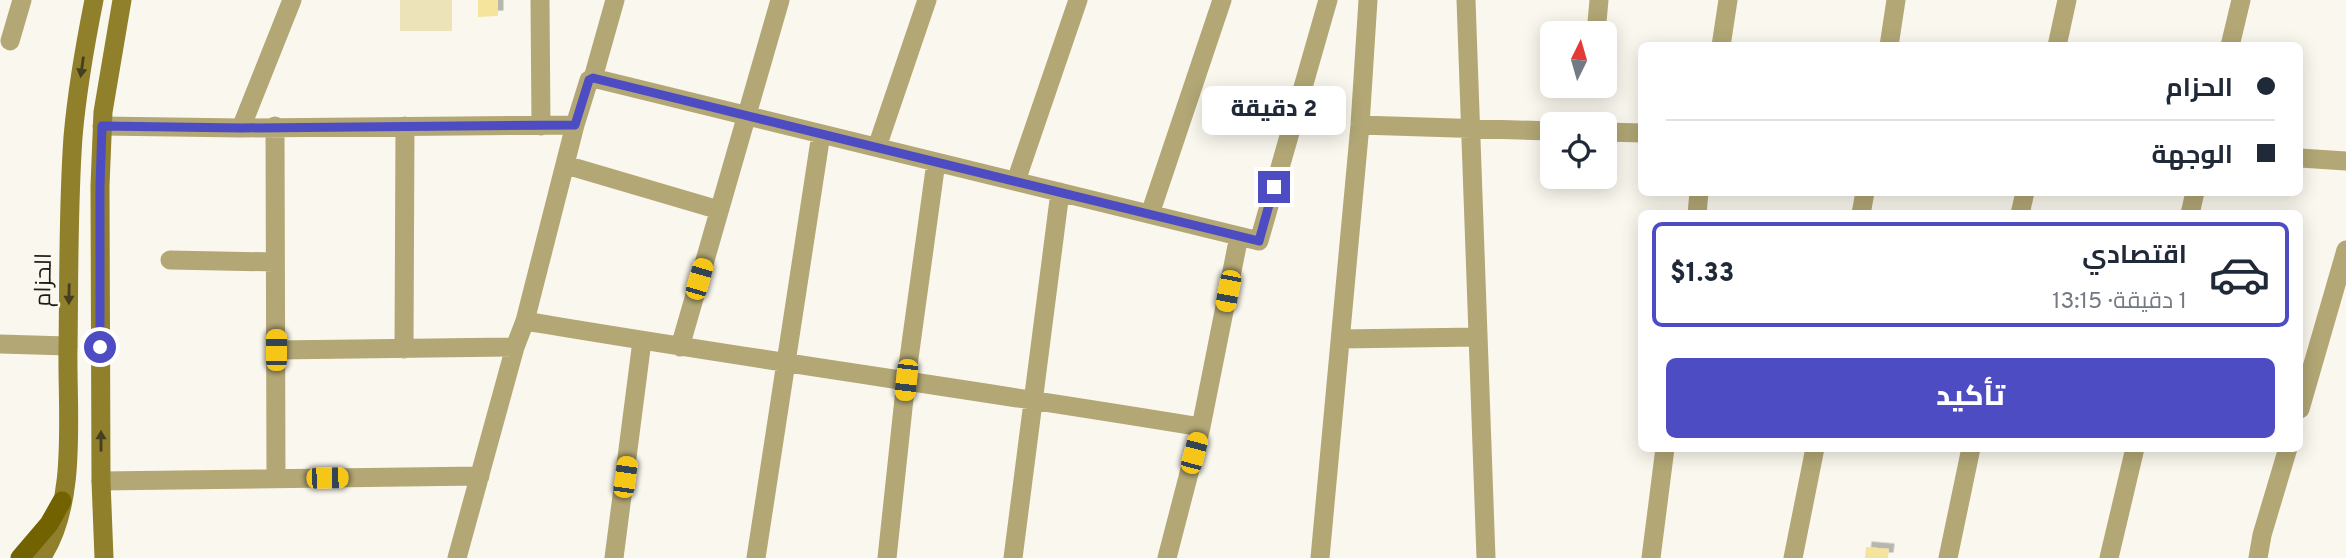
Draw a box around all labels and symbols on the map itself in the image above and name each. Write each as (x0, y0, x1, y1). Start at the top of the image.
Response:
north arrow (1540, 21, 1617, 98)
one-way arrow (77, 56, 88, 78)
callout: 2 دقيقة (1202, 86, 1346, 134)
route end (1258, 171, 1290, 203)
street label: الحزام (30, 253, 60, 307)
car (684, 256, 715, 302)
car (1214, 268, 1243, 314)
one-way arrow (64, 283, 75, 305)
car (266, 329, 287, 371)
route start (84, 331, 116, 363)
car (894, 358, 919, 402)
one-way arrow (95, 430, 106, 452)
car (1179, 430, 1210, 476)
car (612, 455, 639, 499)
car (306, 467, 349, 489)

